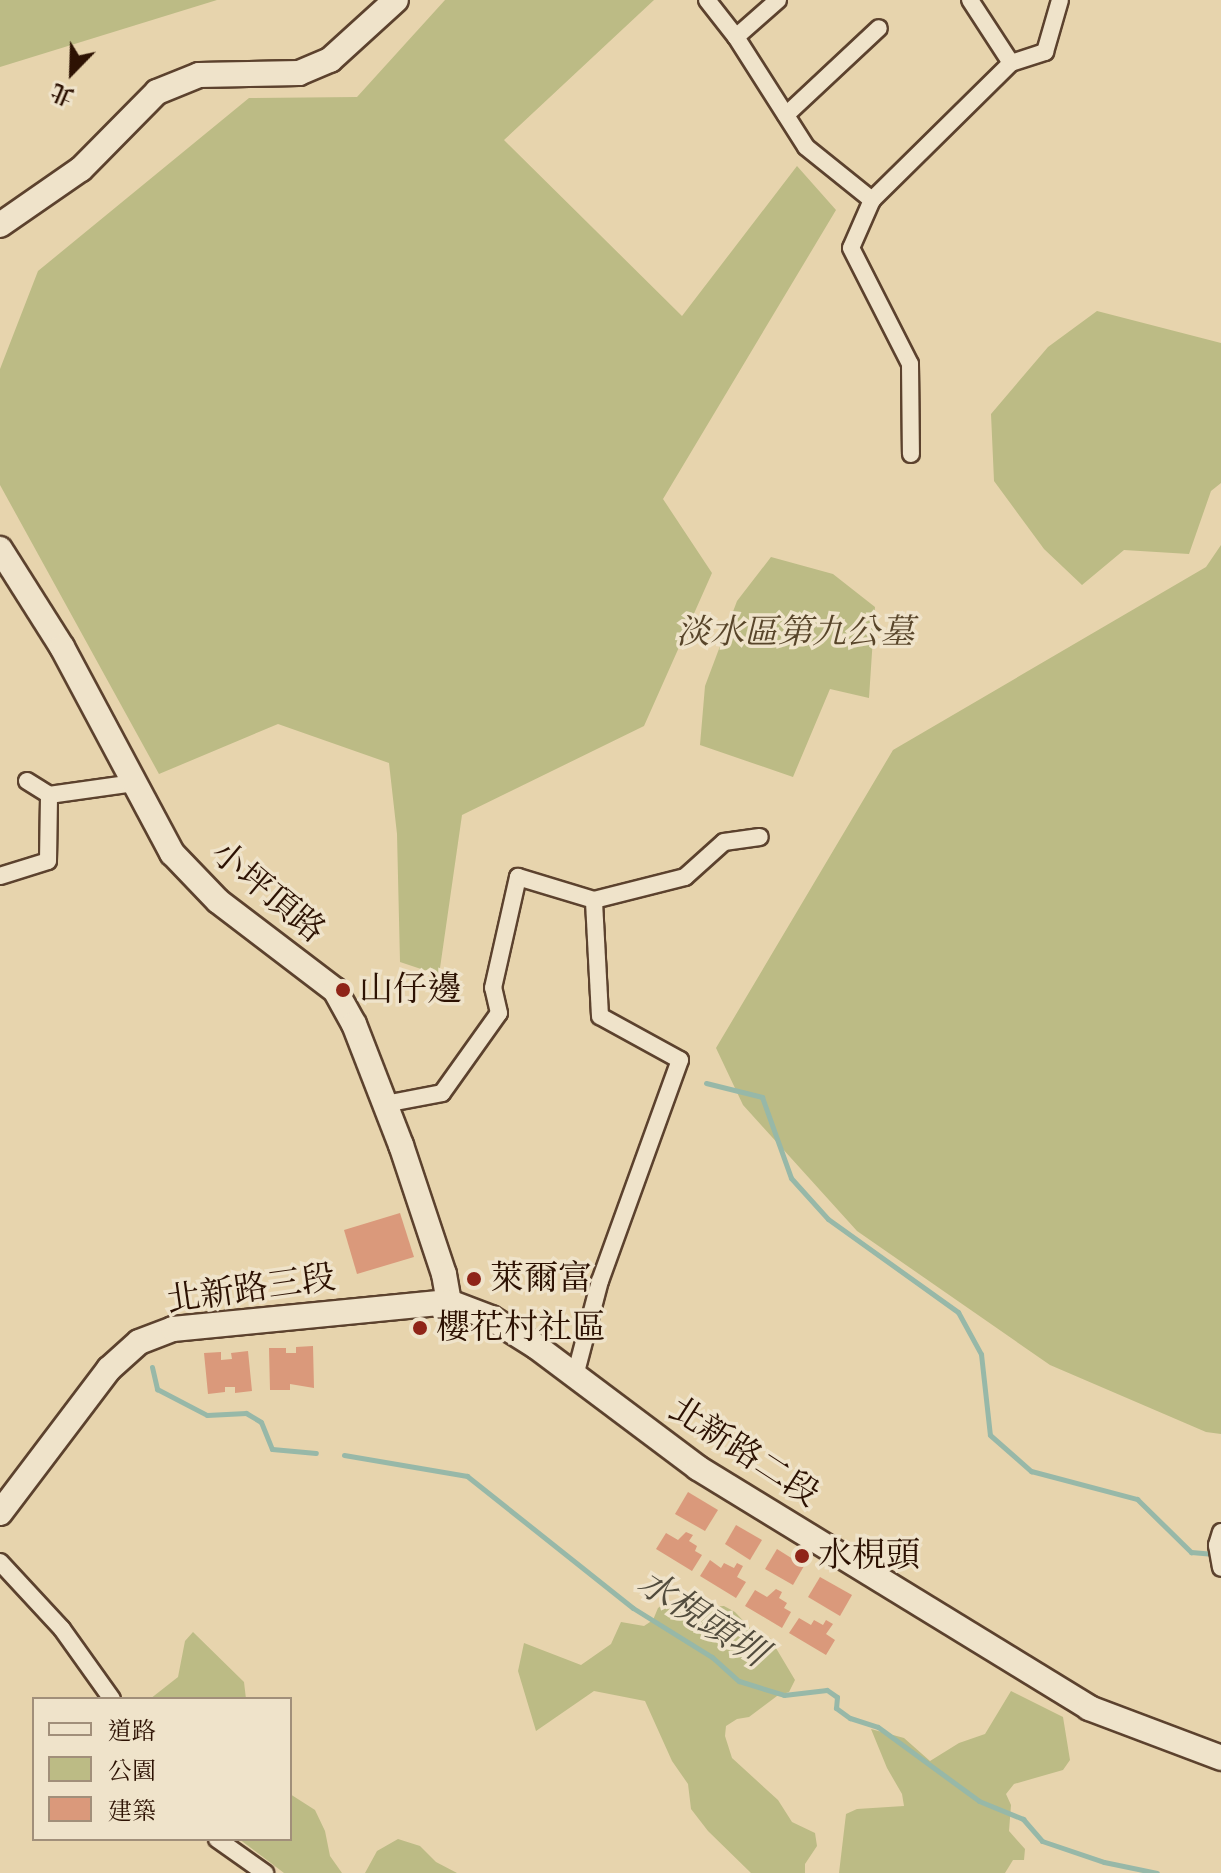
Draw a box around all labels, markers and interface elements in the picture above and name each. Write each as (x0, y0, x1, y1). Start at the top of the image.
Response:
north arrow (32, 32, 112, 112)
text: 北 (47, 76, 79, 112)
park label: 淡水區第九公墓 (676, 613, 914, 653)
street label: 小坪頂路 (203, 833, 333, 951)
place label: 山仔邊 (359, 970, 461, 1010)
marker: 山仔邊 (334, 981, 352, 999)
street label: 北新路三段 (164, 1257, 338, 1321)
place label: 萊爾富 (490, 1259, 592, 1299)
marker: 萊爾富 (465, 1270, 483, 1288)
place label: 櫻花村社區 (436, 1308, 606, 1348)
marker: 櫻花村社區 (411, 1319, 429, 1337)
street label: 北新路二段 (662, 1389, 826, 1515)
place label: 水梘頭 (818, 1536, 920, 1576)
marker: 水梘頭 (793, 1547, 811, 1565)
water label: 水梘頭圳 (630, 1561, 774, 1675)
legend (32, 1697, 292, 1841)
text: 道路 (108, 1715, 156, 1748)
text: 公園 (108, 1755, 156, 1788)
text: 建築 (108, 1795, 156, 1828)

